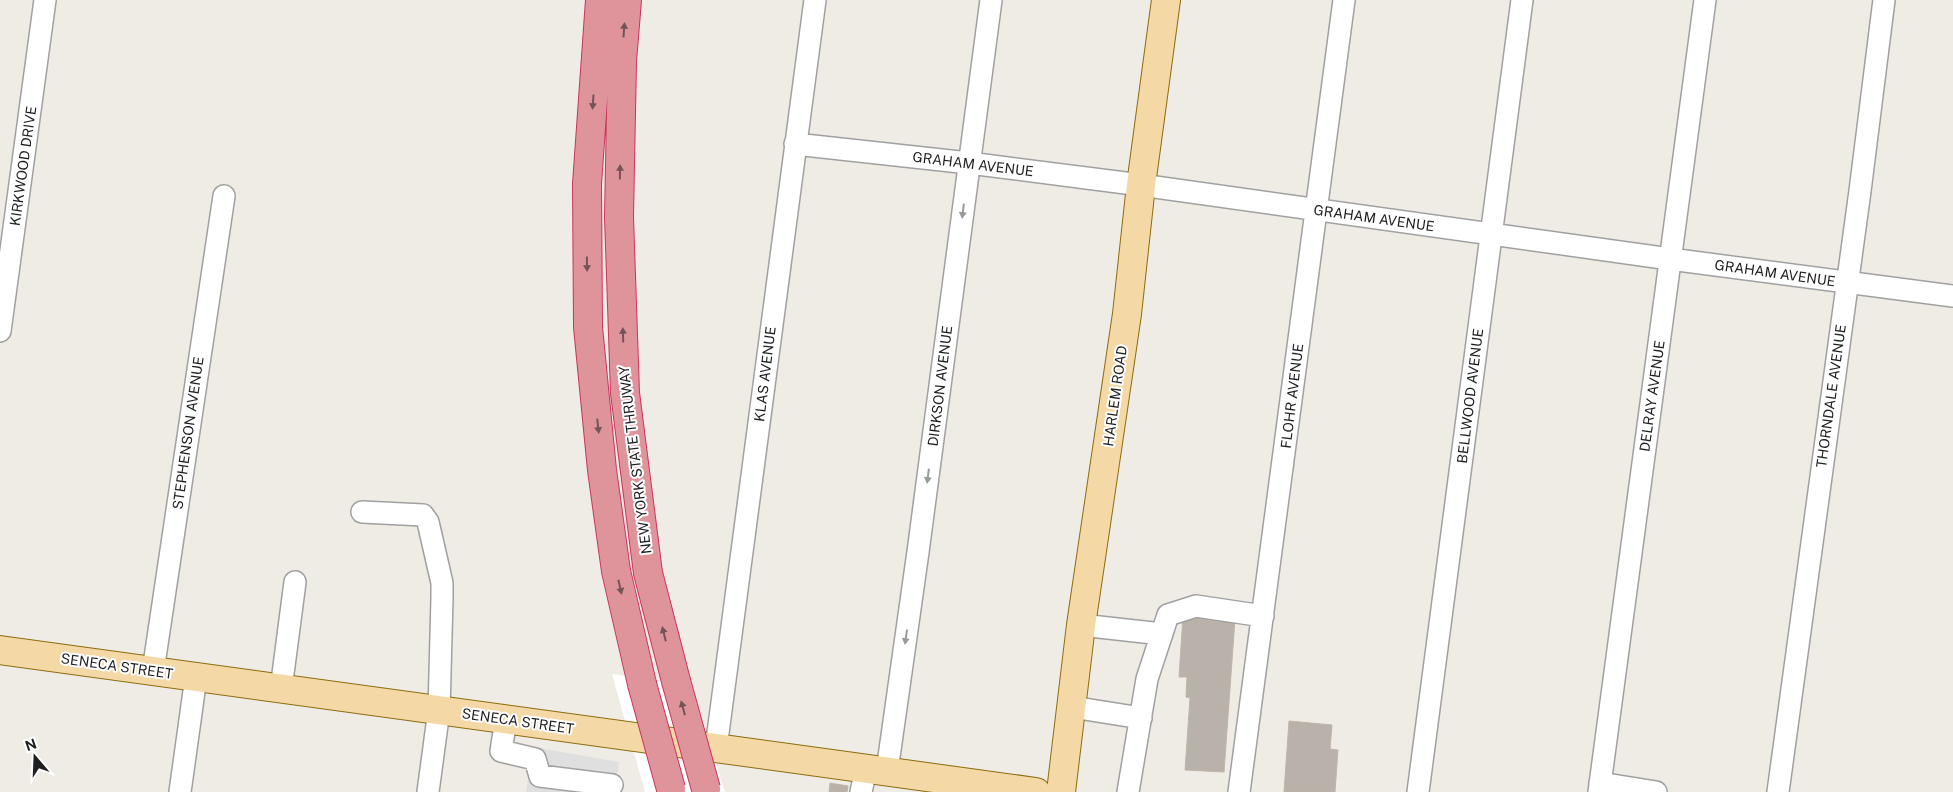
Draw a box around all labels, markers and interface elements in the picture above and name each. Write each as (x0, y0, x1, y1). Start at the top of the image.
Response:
one-way arrow (621, 22, 629, 38)
one-way arrow (588, 94, 596, 110)
street label: KIRKWOOD DRIVE (7, 105, 39, 227)
street label: GRAHAM AVENUE (912, 149, 1034, 179)
one-way arrow (616, 164, 624, 180)
street label: GRAHAM AVENUE (1313, 202, 1435, 234)
one-way arrow (959, 204, 967, 220)
one-way arrow (583, 257, 591, 273)
street label: GRAHAM AVENUE (1714, 257, 1836, 289)
street label: THORNDALE AVENUE (1813, 323, 1849, 469)
street label: KLAS AVENUE (751, 325, 779, 423)
street label: DIRKSON AVENUE (925, 325, 955, 447)
one-way arrow (618, 327, 626, 343)
street label: BELLWOOD AVENUE (1454, 328, 1486, 464)
street label: DELRAY AVENUE (1636, 339, 1668, 453)
street label: FLOHR AVENUE (1278, 343, 1306, 449)
street label: HARLEM ROAD (1100, 345, 1130, 447)
street label: STEPHENSON AVENUE (169, 356, 207, 510)
street label: NEW YORK STATE THRUWAY (615, 365, 654, 555)
one-way arrow (594, 419, 602, 435)
one-way arrow (924, 469, 932, 485)
one-way arrow (616, 580, 624, 595)
one-way arrow (660, 626, 668, 641)
one-way arrow (902, 630, 910, 646)
street label: SENECA STREET (60, 650, 174, 682)
one-way arrow (679, 701, 687, 716)
street label: SENECA STREET (461, 705, 575, 737)
north arrow (10, 732, 60, 782)
text: N (23, 735, 39, 754)

